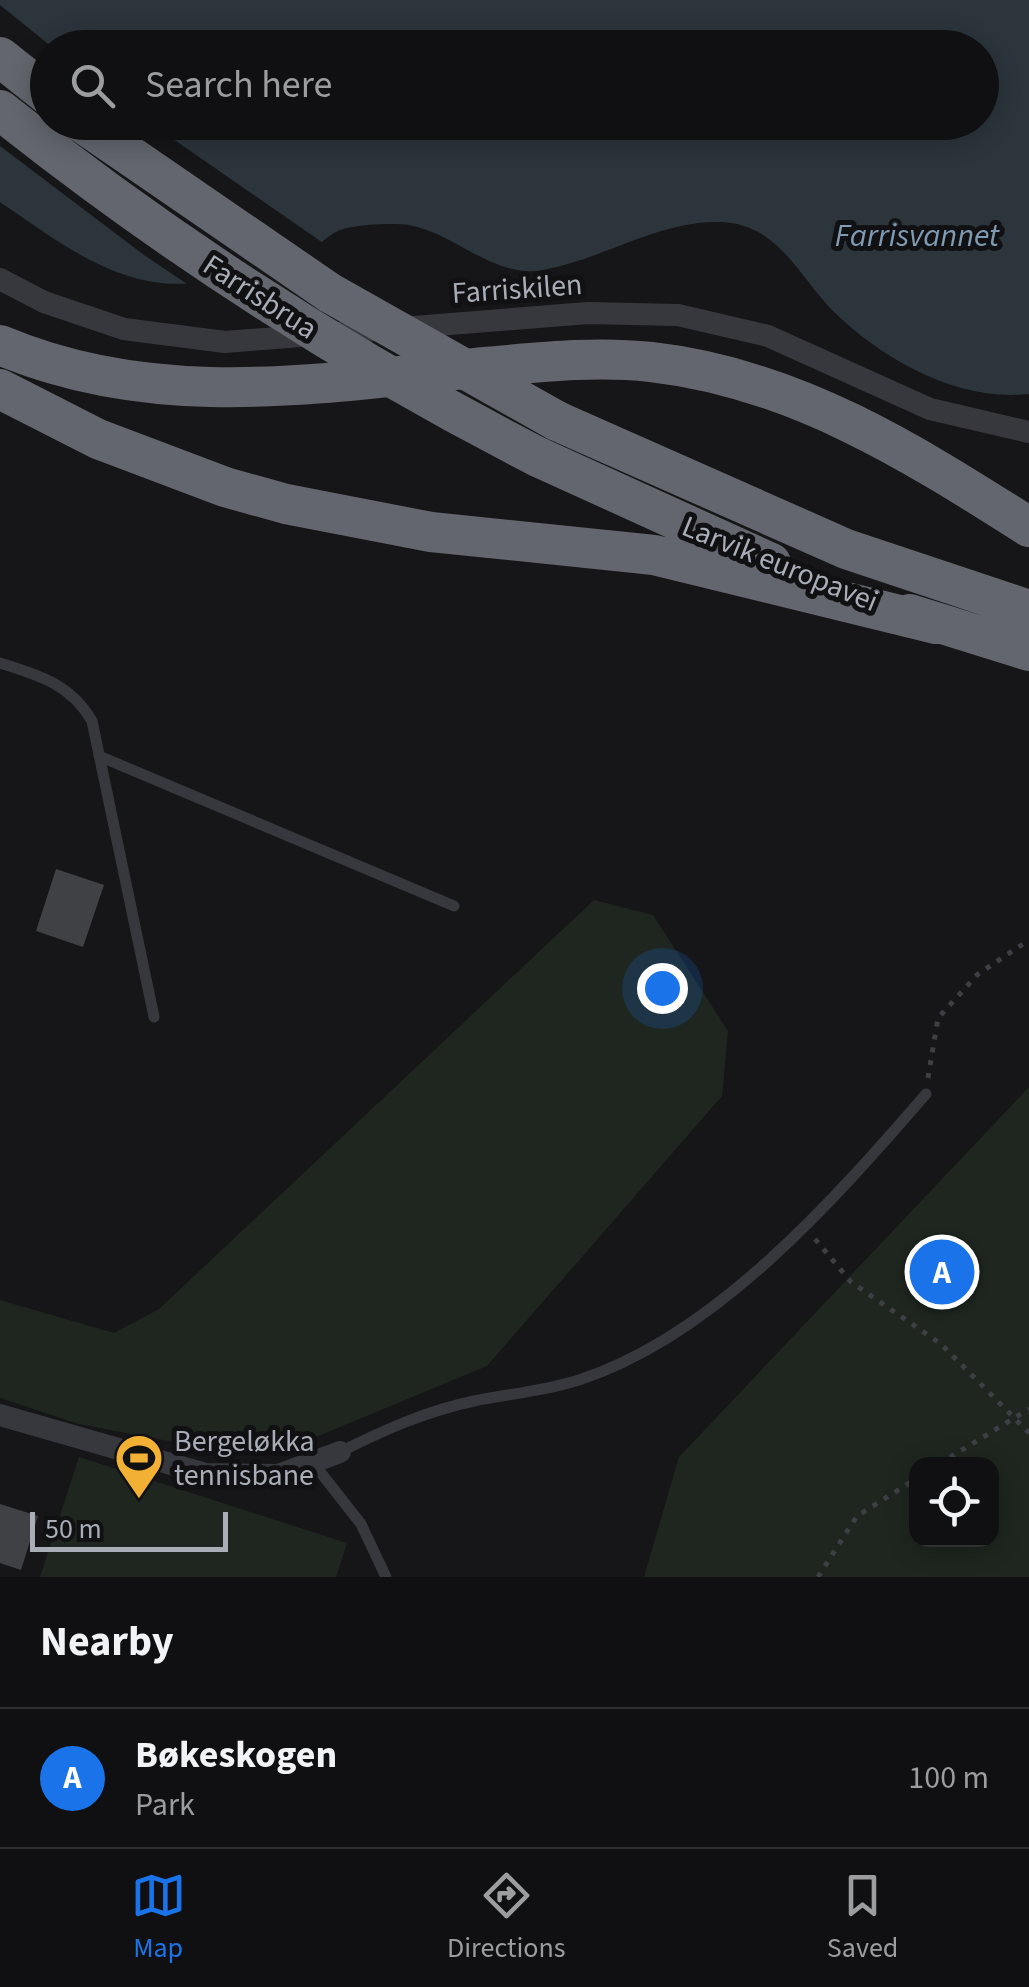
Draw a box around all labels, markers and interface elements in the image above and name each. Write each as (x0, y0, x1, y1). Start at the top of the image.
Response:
search box (30, 30, 999, 140)
icon: search (65, 58, 120, 113)
text: Search here (145, 58, 332, 112)
water label: Farrisvannet (835, 213, 1001, 259)
street label: Farrisbrua (195, 244, 325, 350)
street label: Farriskilen (450, 263, 584, 315)
street label: Larvik europavei (675, 505, 885, 623)
your location (637, 963, 688, 1014)
pin: A (910, 1234, 974, 1310)
place label: Bergeløkka tennisbane (174, 1420, 315, 1497)
sports icon: Bergeløkka tennisbane (113, 1432, 165, 1500)
map controls (909, 1457, 999, 1547)
button: locate (909, 1457, 999, 1547)
scale bar (30, 1507, 228, 1552)
text: 50 m (45, 1509, 102, 1549)
text: Nearby (40, 1612, 174, 1672)
text: Bøkeskogen (135, 1728, 337, 1782)
text: A (63, 1755, 82, 1801)
text: 100 m (908, 1755, 989, 1801)
text: Park (135, 1782, 195, 1828)
tab: Map (131, 1868, 186, 1968)
tab: Directions (447, 1868, 566, 1968)
tab: Saved (827, 1868, 898, 1968)

